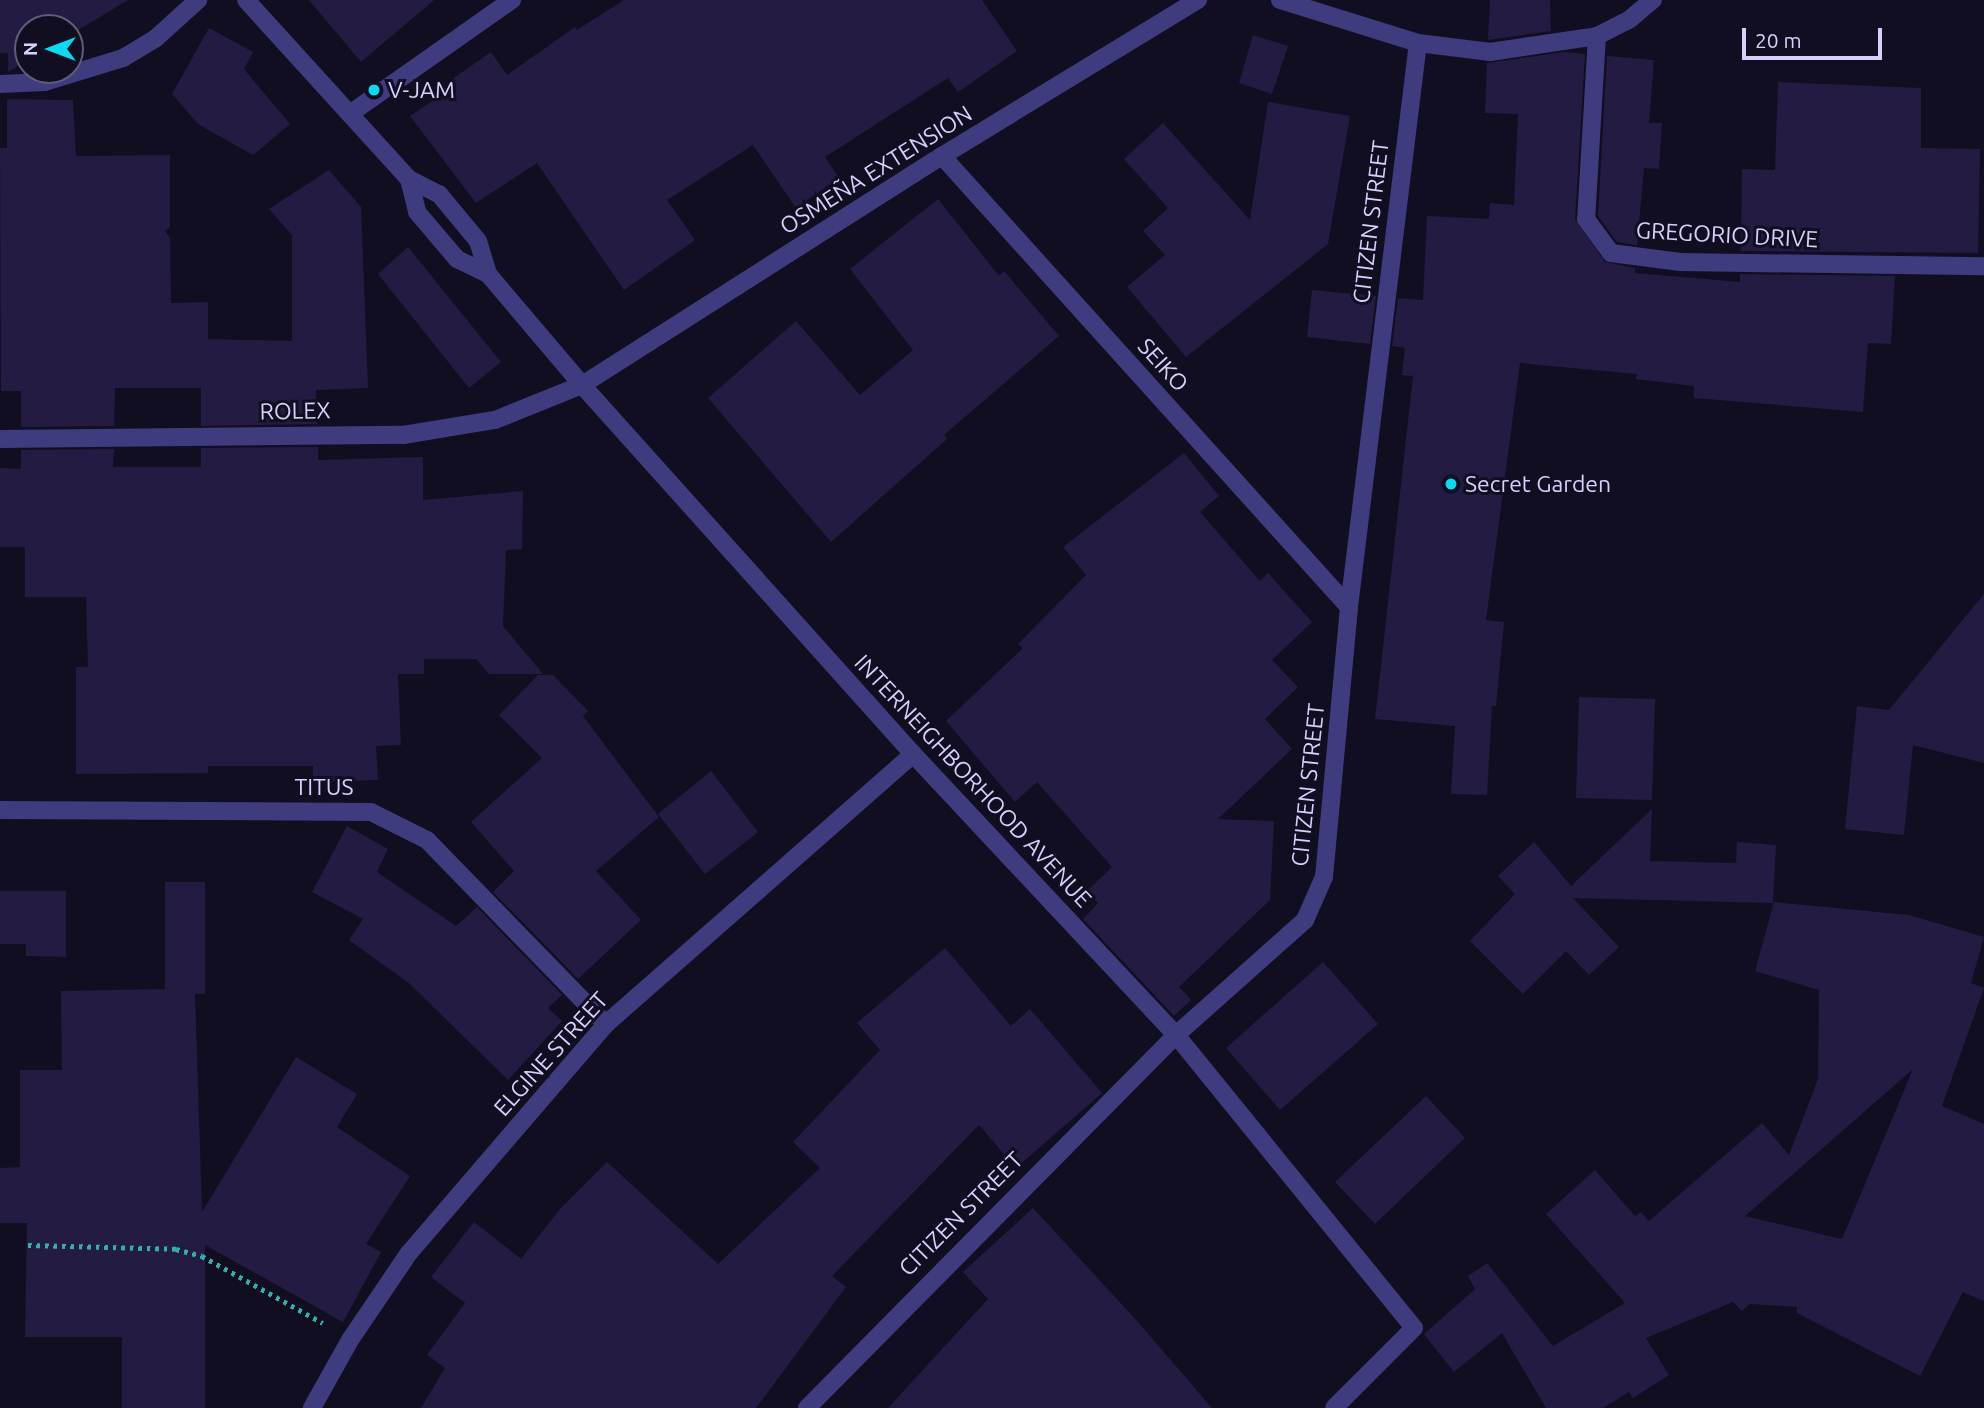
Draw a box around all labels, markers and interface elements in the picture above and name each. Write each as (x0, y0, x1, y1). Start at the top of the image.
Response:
north arrow (14, 14, 84, 84)
scale bar (1746, 14, 1886, 58)
text: 20 m (1755, 28, 1802, 52)
text: N (19, 42, 41, 56)
place label: V-JAM (388, 76, 455, 104)
marker: V-JAM (366, 82, 382, 98)
street label: OSMEÑA EXTENSION (775, 100, 977, 240)
street label: CITIZEN STREET (1347, 139, 1395, 305)
street label: GREGORIO DRIVE (1635, 216, 1819, 254)
street label: SEIKO (1132, 333, 1194, 397)
street label: ROLEX (259, 397, 331, 425)
place label: Secret Garden (1465, 470, 1611, 498)
marker: Secret Garden (1443, 476, 1459, 492)
street label: INTERNEIGHBORHOOD AVENUE (849, 649, 1097, 913)
street label: CITIZEN STREET (1286, 702, 1330, 868)
street label: TITUS (294, 773, 354, 801)
street label: ELGINE STREET (488, 986, 614, 1122)
street label: CITIZEN STREET (893, 1146, 1029, 1282)

